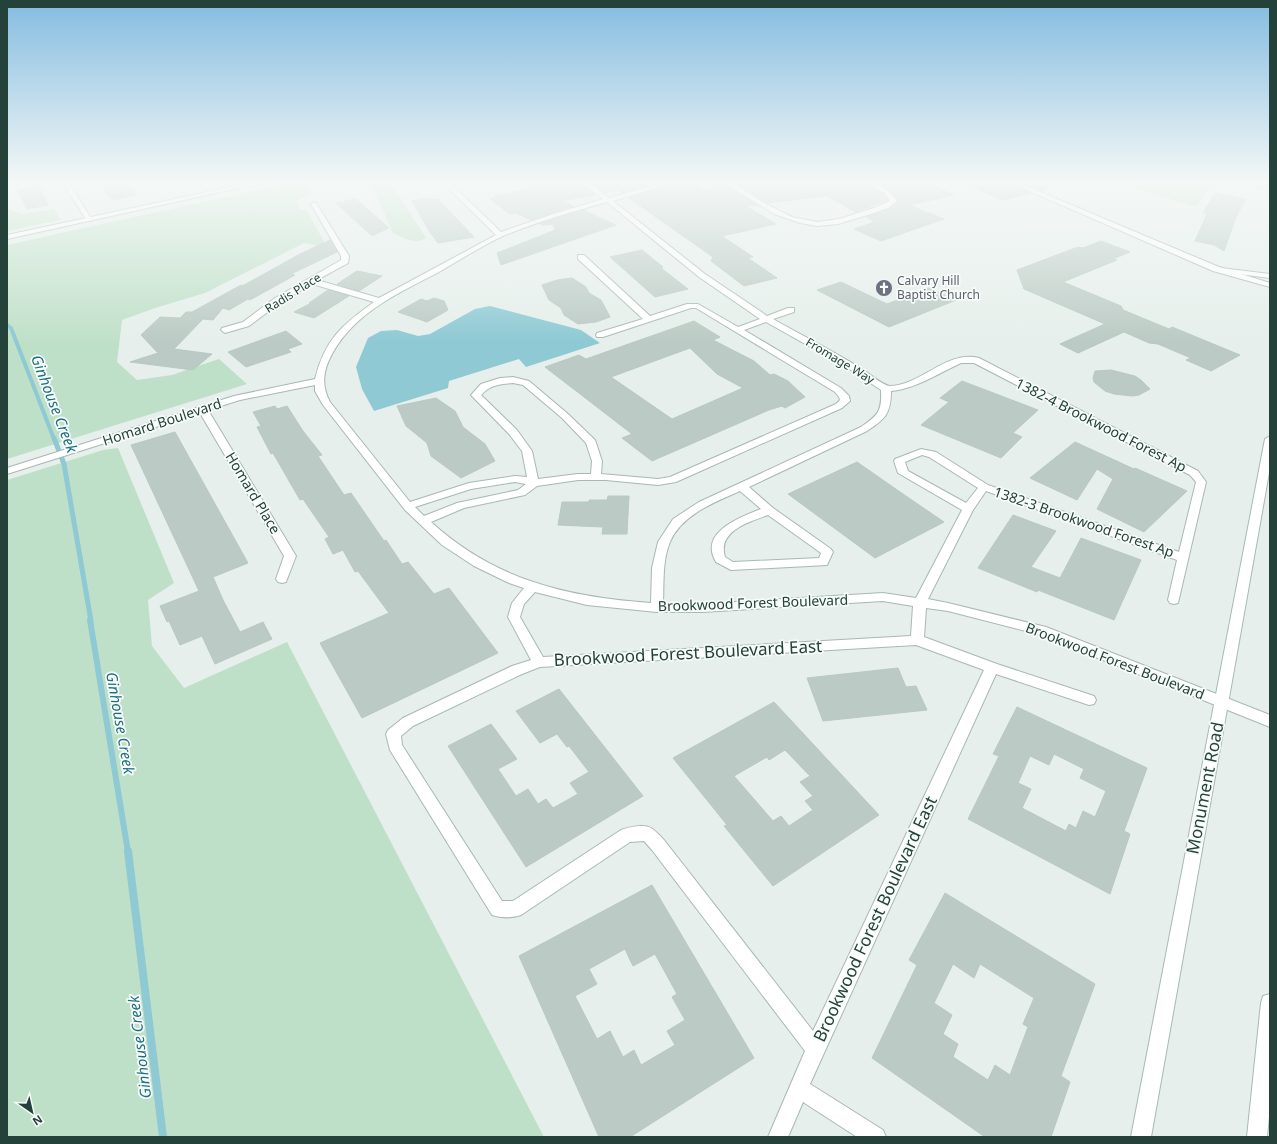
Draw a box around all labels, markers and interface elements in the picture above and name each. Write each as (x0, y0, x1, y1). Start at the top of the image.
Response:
street label: Radis Place (261, 269, 324, 317)
place label: Calvary Hill Baptist Church (897, 272, 980, 303)
church icon: Calvary Hill Baptist Church (874, 278, 894, 298)
street label: Fromage Way (803, 333, 878, 388)
water label: Ginhouse Creek (27, 352, 83, 456)
street label: 1382-4 Brookwood Forest Ap (1012, 373, 1190, 476)
street label: Homard Boulevard (100, 393, 224, 450)
street label: Homard Place (222, 448, 285, 537)
street label: 1382-3 Brookwood Forest Ap (991, 482, 1177, 561)
street label: Brookwood Forest Boulevard (658, 590, 848, 615)
street label: Brookwood Forest Boulevard (1023, 618, 1207, 703)
street label: Brookwood Forest Boulevard East (553, 634, 823, 671)
water label: Ginhouse Creek (102, 670, 140, 776)
street label: Monument Road (1180, 720, 1229, 856)
street label: Brookwood Forest Boulevard East (807, 792, 942, 1045)
water label: Ginhouse Creek (123, 994, 155, 1100)
north arrow (12, 1092, 52, 1132)
text: N (30, 1112, 46, 1129)

